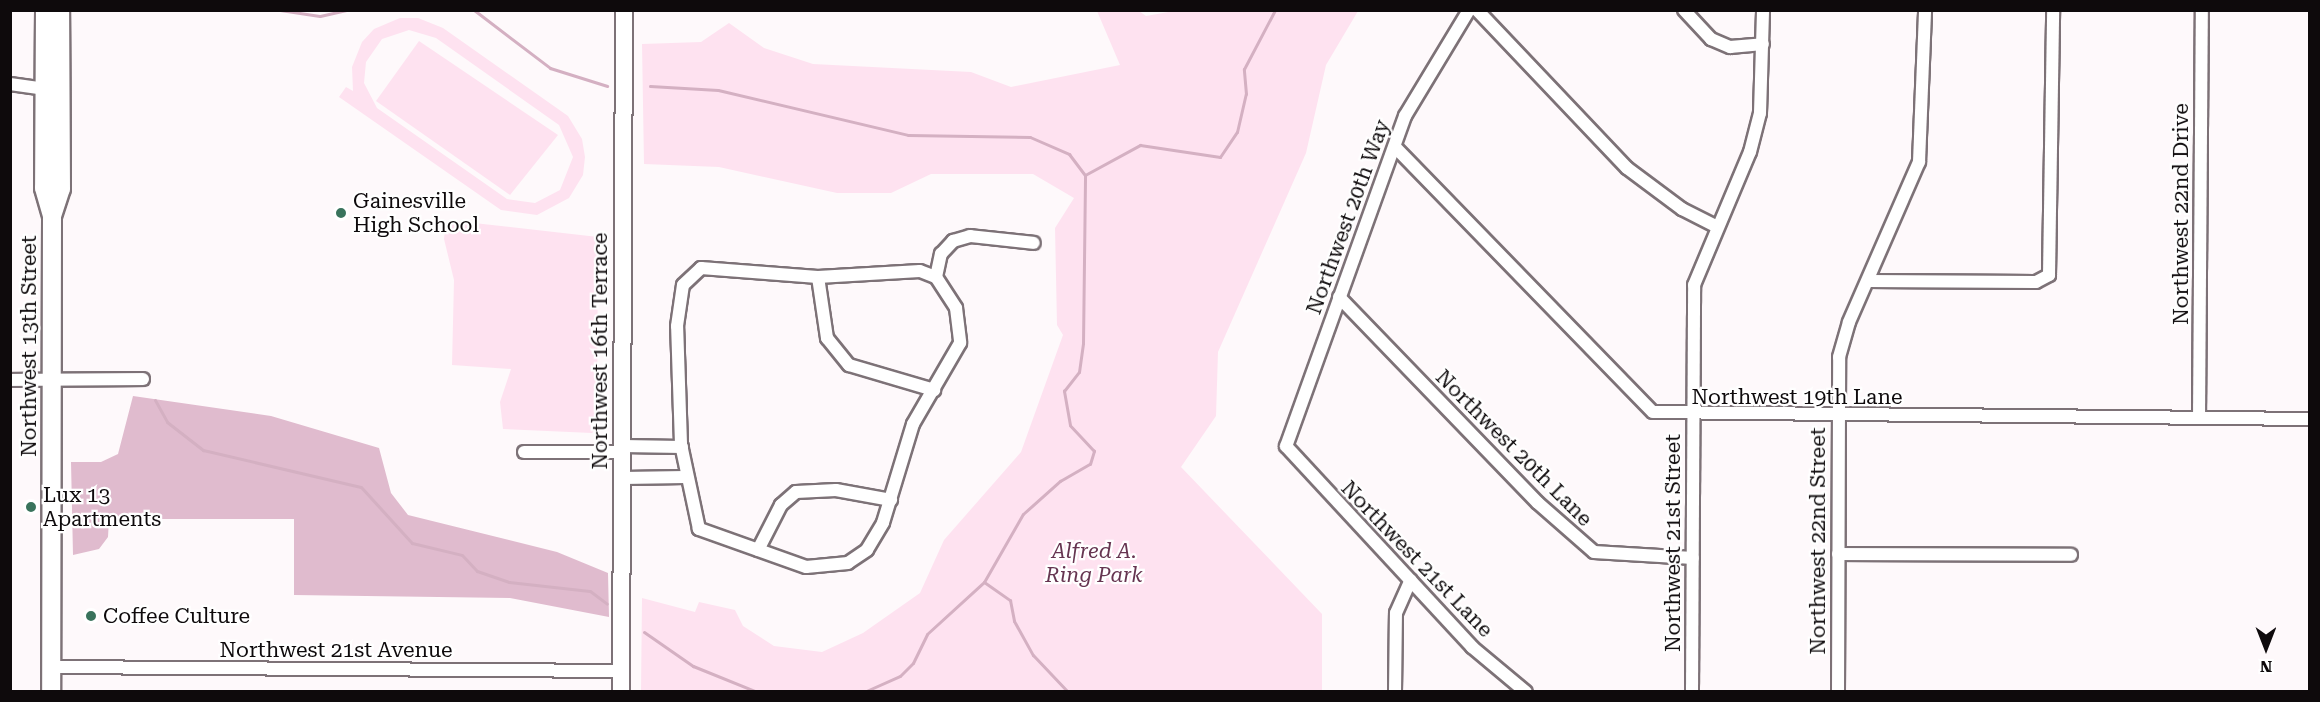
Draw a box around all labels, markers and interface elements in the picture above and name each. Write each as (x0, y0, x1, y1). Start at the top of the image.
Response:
street label: Northwest 22nd Drive (2168, 103, 2194, 325)
street label: Northwest 20th Way (1301, 116, 1395, 318)
place label: Gainesville High School (353, 188, 479, 238)
marker: Gainesville High School (334, 206, 348, 220)
street label: Northwest 16th Terrace (587, 232, 613, 470)
street label: Northwest 13th Street (16, 235, 42, 457)
street label: Northwest 20th Lane (1430, 364, 1598, 532)
street label: Northwest 19th Lane (1691, 384, 1903, 410)
street label: Northwest 22nd Street (1805, 427, 1831, 655)
street label: Northwest 21st Street (1660, 434, 1686, 652)
street label: Northwest 21st Lane (1336, 476, 1498, 642)
place label: Lux 13 Apartments (43, 482, 161, 532)
marker: Lux 13 Apartments (24, 500, 38, 514)
park label: Alfred A. Ring Park (1045, 538, 1143, 588)
place label: Coffee Culture (103, 603, 250, 629)
marker: Coffee Culture (84, 609, 98, 623)
north arrow (2236, 618, 2296, 678)
street label: Northwest 21st Avenue (219, 637, 453, 663)
text: N (2260, 657, 2272, 676)

